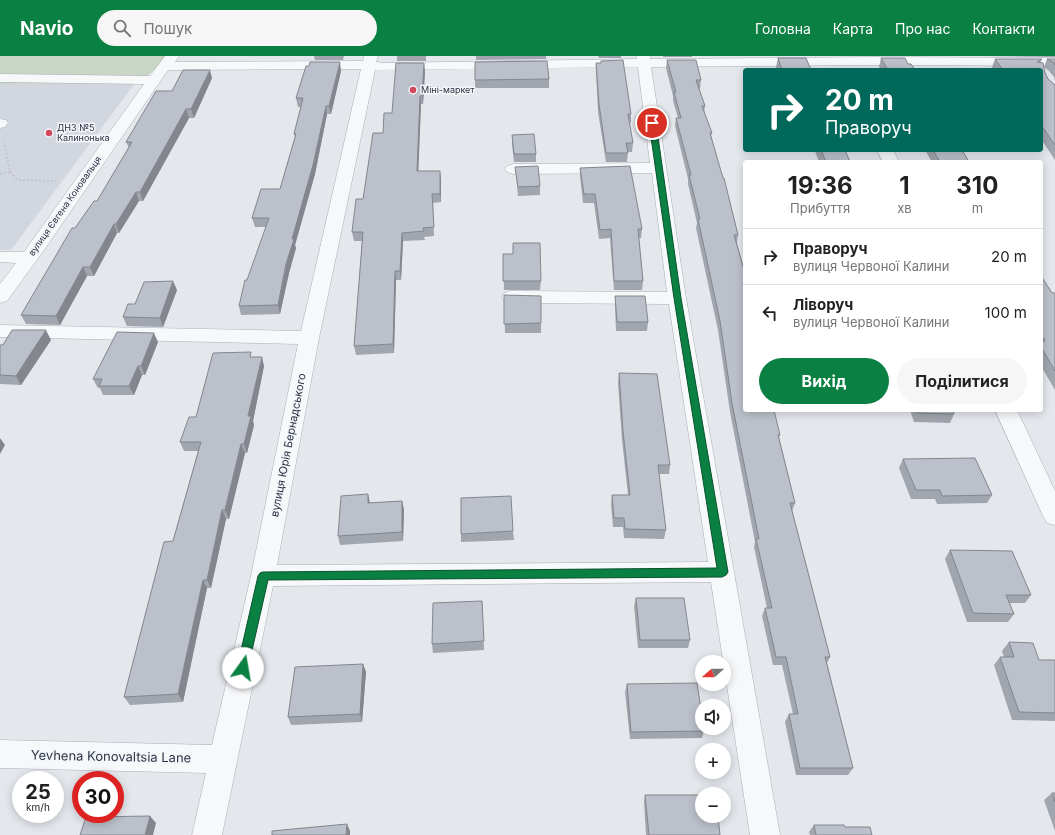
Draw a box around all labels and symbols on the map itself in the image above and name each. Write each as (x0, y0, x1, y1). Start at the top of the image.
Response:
place label: Міні-маркет (421, 84, 475, 95)
marker: Міні-маркет (408, 85, 418, 95)
pin (635, 106, 669, 140)
place label: ДНЗ №5 Калинонька (57, 122, 110, 143)
marker: ДНЗ №5 Калинонька (44, 128, 54, 138)
street label: вулиця Євгена Коновальця (26, 154, 103, 258)
street label: вулиця Юрія Бернадського (267, 372, 309, 518)
position arrow (222, 647, 264, 689)
north arrow (695, 655, 731, 691)
street label: Yevhena Konovaltsia Lane (31, 747, 191, 765)
speed limit sign: 30 (72, 771, 124, 823)

